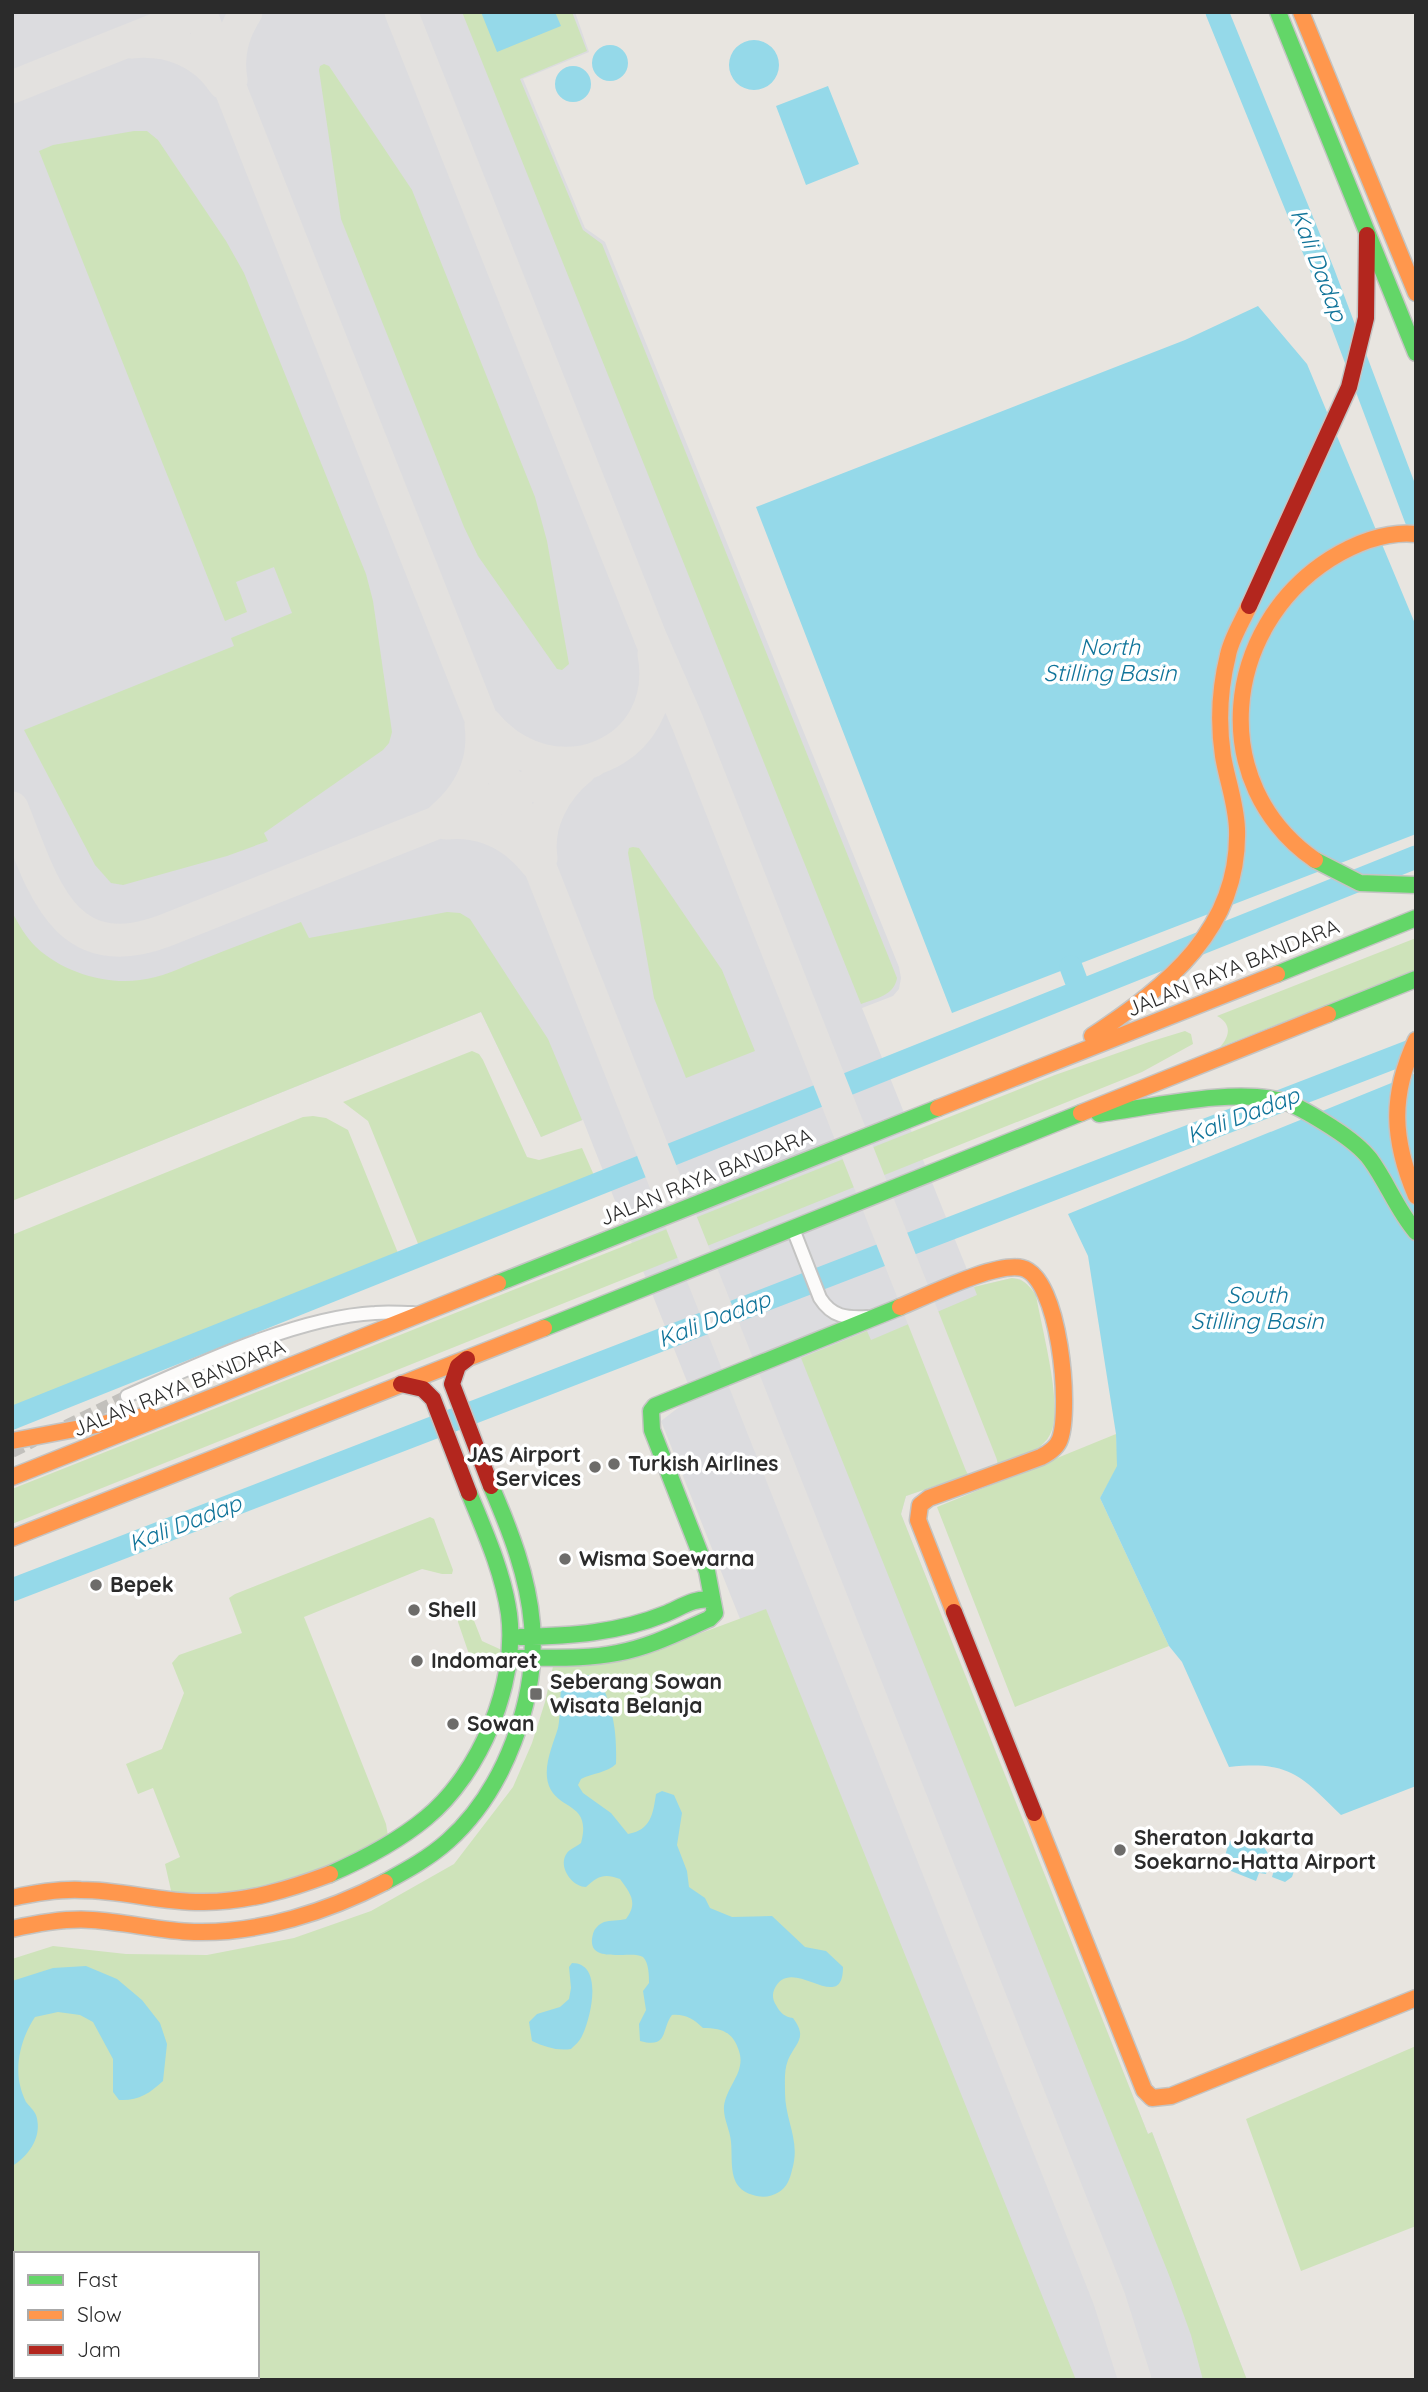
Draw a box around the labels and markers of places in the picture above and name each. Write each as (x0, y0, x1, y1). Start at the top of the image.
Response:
place label: JAS Airport Services (466, 1441, 581, 1491)
place label: Turkish Airlines (628, 1450, 778, 1476)
marker: Turkish Airlines (606, 1456, 622, 1472)
marker: JAS Airport Services (587, 1459, 603, 1475)
place label: Wisma Soewarna (579, 1545, 755, 1571)
marker: Wisma Soewarna (557, 1551, 573, 1567)
place label: Bepek (110, 1571, 174, 1597)
marker: Bepek (88, 1577, 104, 1593)
place label: Shell (428, 1596, 477, 1622)
marker: Shell (406, 1602, 422, 1618)
place label: Indomaret (431, 1647, 538, 1673)
marker: Indomaret (409, 1653, 425, 1669)
place label: Seberang Sowan Wisata Belanja (550, 1668, 722, 1718)
marker: Seberang Sowan Wisata Belanja (528, 1686, 544, 1702)
place label: Sowan (467, 1710, 535, 1736)
marker: Sowan (445, 1716, 461, 1732)
place label: Sheraton Jakarta Soekarno-Hatta Airport (1134, 1824, 1376, 1874)
marker: Sheraton Jakarta Soekarno-Hatta Airport (1112, 1842, 1128, 1858)

